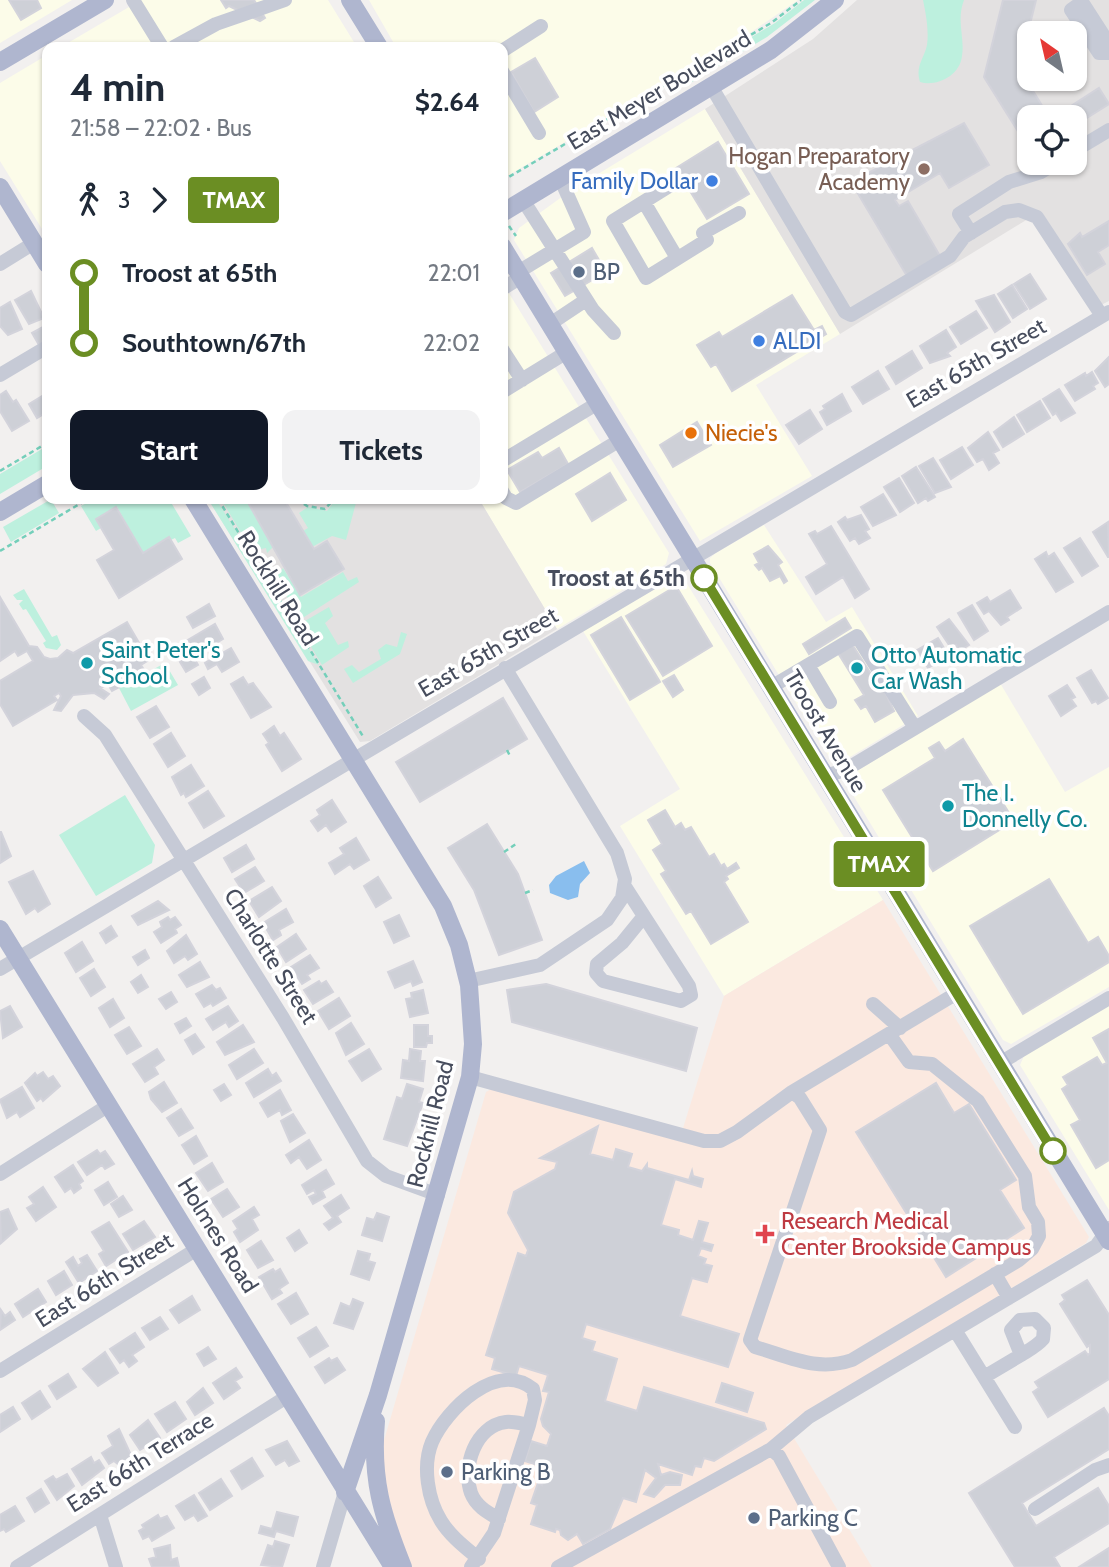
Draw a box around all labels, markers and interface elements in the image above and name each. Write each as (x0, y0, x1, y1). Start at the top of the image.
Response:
north arrow (1017, 21, 1087, 91)
map controls (1017, 21, 1087, 175)
street label: East Meyer Boulevard (562, 24, 756, 156)
text: 4 min (70, 64, 165, 111)
text: $2.64 (415, 86, 480, 118)
button: locate (1017, 105, 1087, 175)
text: 21:58 – 22:02 · Bus (70, 114, 252, 142)
place label: Hogan Preparatory Academy (728, 142, 910, 196)
marker: Hogan Preparatory Academy (916, 161, 932, 177)
place label: Family Dollar (571, 167, 699, 195)
marker: Family Dollar (704, 173, 720, 189)
icon: walk (70, 181, 108, 219)
icon: forward (140, 181, 178, 219)
text: TMAX (202, 185, 265, 214)
text: 3 (118, 186, 130, 214)
text: Troost at 65th (122, 257, 277, 289)
place label: BP (593, 258, 620, 286)
text: 22:01 (428, 259, 480, 287)
marker: BP (571, 264, 587, 280)
street label: East 65th Street (901, 312, 1051, 414)
text: Southtown/67th (122, 327, 306, 359)
place label: ALDI (773, 327, 821, 355)
text: 22:02 (423, 329, 480, 357)
marker: ALDI (751, 333, 767, 349)
button: Start (70, 410, 268, 490)
button: Tickets (282, 410, 480, 490)
place label: Niecie's (705, 419, 778, 447)
marker: Niecie's (683, 425, 699, 441)
street label: Rockhill Road (232, 525, 324, 651)
place label: Troost at 65th (548, 564, 685, 592)
marker: Troost at 65th (691, 565, 717, 591)
street label: East 65th Street (413, 601, 563, 703)
place label: Saint Peter's School (101, 636, 220, 690)
place label: Otto Automatic Car Wash (871, 641, 1022, 695)
marker: Saint Peter's School (79, 655, 95, 671)
marker: Otto Automatic Car Wash (849, 660, 865, 676)
street label: Troost Avenue (778, 665, 874, 797)
place label: The I. Donnelly Co. (962, 779, 1088, 833)
marker: The I. Donnelly Co. (940, 798, 956, 814)
line badge: TMAX (830, 841, 928, 887)
text: TMAX (848, 849, 910, 878)
street label: Charlotte Street (218, 883, 324, 1029)
street label: Rockhill Road (401, 1057, 459, 1191)
unlabelled marker (1040, 1138, 1066, 1164)
street label: Holmes Road (172, 1172, 264, 1298)
place label: Research Medical Center Brookside Campus (781, 1207, 1031, 1261)
marker: Research Medical Center Brookside Campus (755, 1224, 775, 1244)
street label: East 66th Street (30, 1226, 178, 1333)
street label: East 66th Terrace (62, 1406, 219, 1518)
place label: Parking B (461, 1458, 551, 1486)
marker: Parking B (439, 1464, 455, 1480)
place label: Parking C (768, 1504, 858, 1532)
marker: Parking C (746, 1510, 762, 1526)

